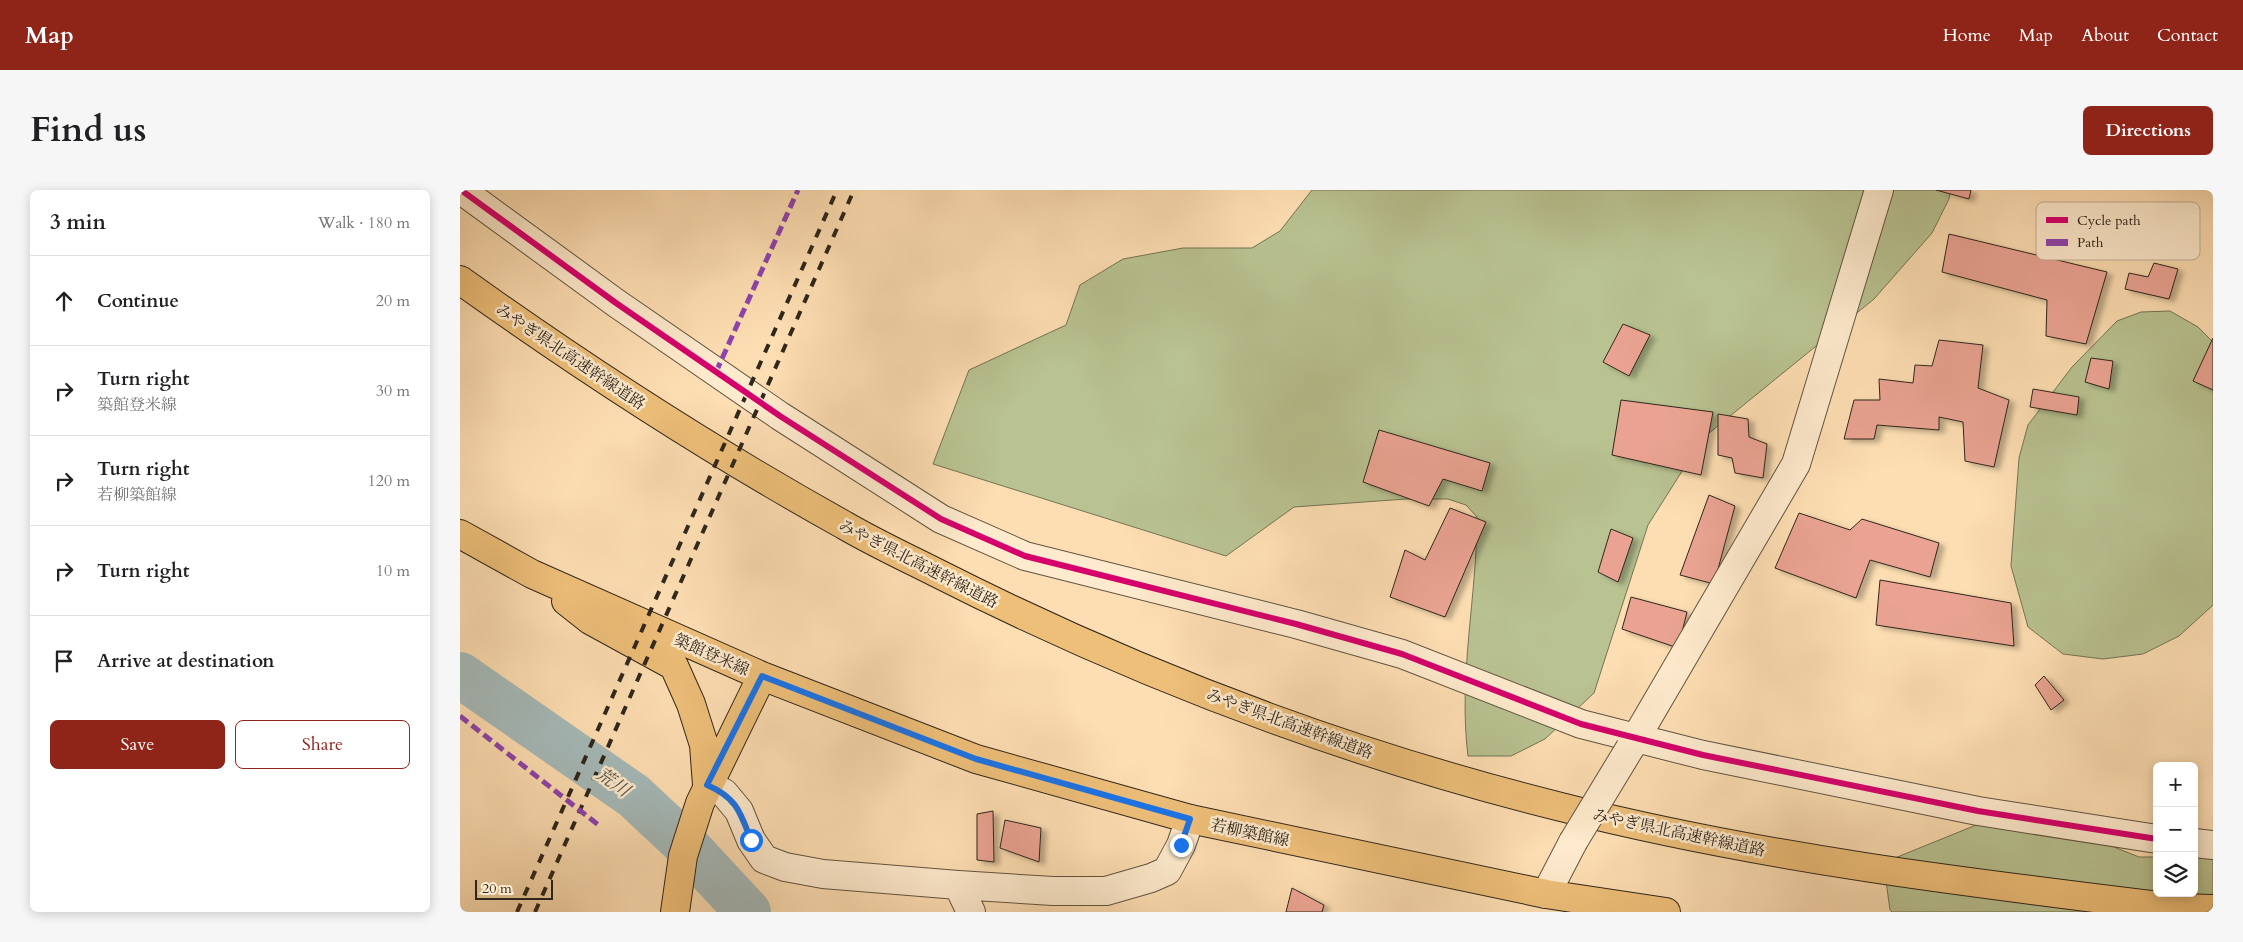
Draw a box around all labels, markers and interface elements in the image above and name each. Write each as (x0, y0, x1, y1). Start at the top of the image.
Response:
text: Map (25, 19, 74, 52)
text: Home (1943, 23, 1991, 48)
text: Map (2019, 23, 2053, 48)
text: About (2081, 23, 2129, 48)
text: Contact (2157, 23, 2218, 48)
text: Find us (30, 106, 146, 154)
button: Directions (2083, 106, 2213, 155)
legend (2036, 202, 2200, 260)
text: 3 min (50, 208, 106, 237)
text: Cycle path (2077, 211, 2141, 230)
text: Walk · 180 m (318, 212, 410, 234)
text: Path (2077, 233, 2104, 252)
icon: ahead (50, 287, 78, 315)
text: Continue (97, 288, 179, 314)
text: 20 m (376, 290, 410, 312)
street label: みやぎ県北高速幹線道路 (491, 298, 650, 415)
text: Turn right (97, 366, 189, 392)
icon: right (50, 377, 78, 405)
text: 30 m (376, 380, 410, 402)
text: 築館登米線 (97, 394, 177, 416)
text: Turn right (97, 456, 189, 482)
icon: right (50, 467, 78, 495)
text: 120 m (368, 470, 410, 492)
text: 若柳築館線 (97, 484, 177, 506)
street label: みやぎ県北高速幹線道路 (835, 514, 1002, 614)
icon: right (50, 557, 78, 585)
text: Turn right (97, 558, 189, 584)
text: 10 m (376, 560, 410, 582)
street label: 築館登米線 (671, 629, 753, 681)
icon: arrive (50, 647, 78, 675)
text: Arrive at destination (97, 648, 274, 674)
street label: みやぎ県北高速幹線道路 (1203, 684, 1376, 764)
button: Save (50, 720, 225, 769)
button: Share (235, 720, 410, 769)
water label: 荒川 (591, 762, 636, 804)
map controls (2153, 762, 2198, 897)
button: + (2153, 762, 2198, 807)
street label: みやぎ県北高速幹線道路 (1590, 804, 1767, 862)
button: − (2153, 807, 2198, 852)
street label: 若柳築館線 (1208, 814, 1291, 852)
route start (740, 829, 763, 852)
route end (1170, 834, 1193, 857)
button: layers (2153, 852, 2198, 897)
scale bar (475, 877, 552, 900)
text: 20 m (482, 879, 512, 898)

